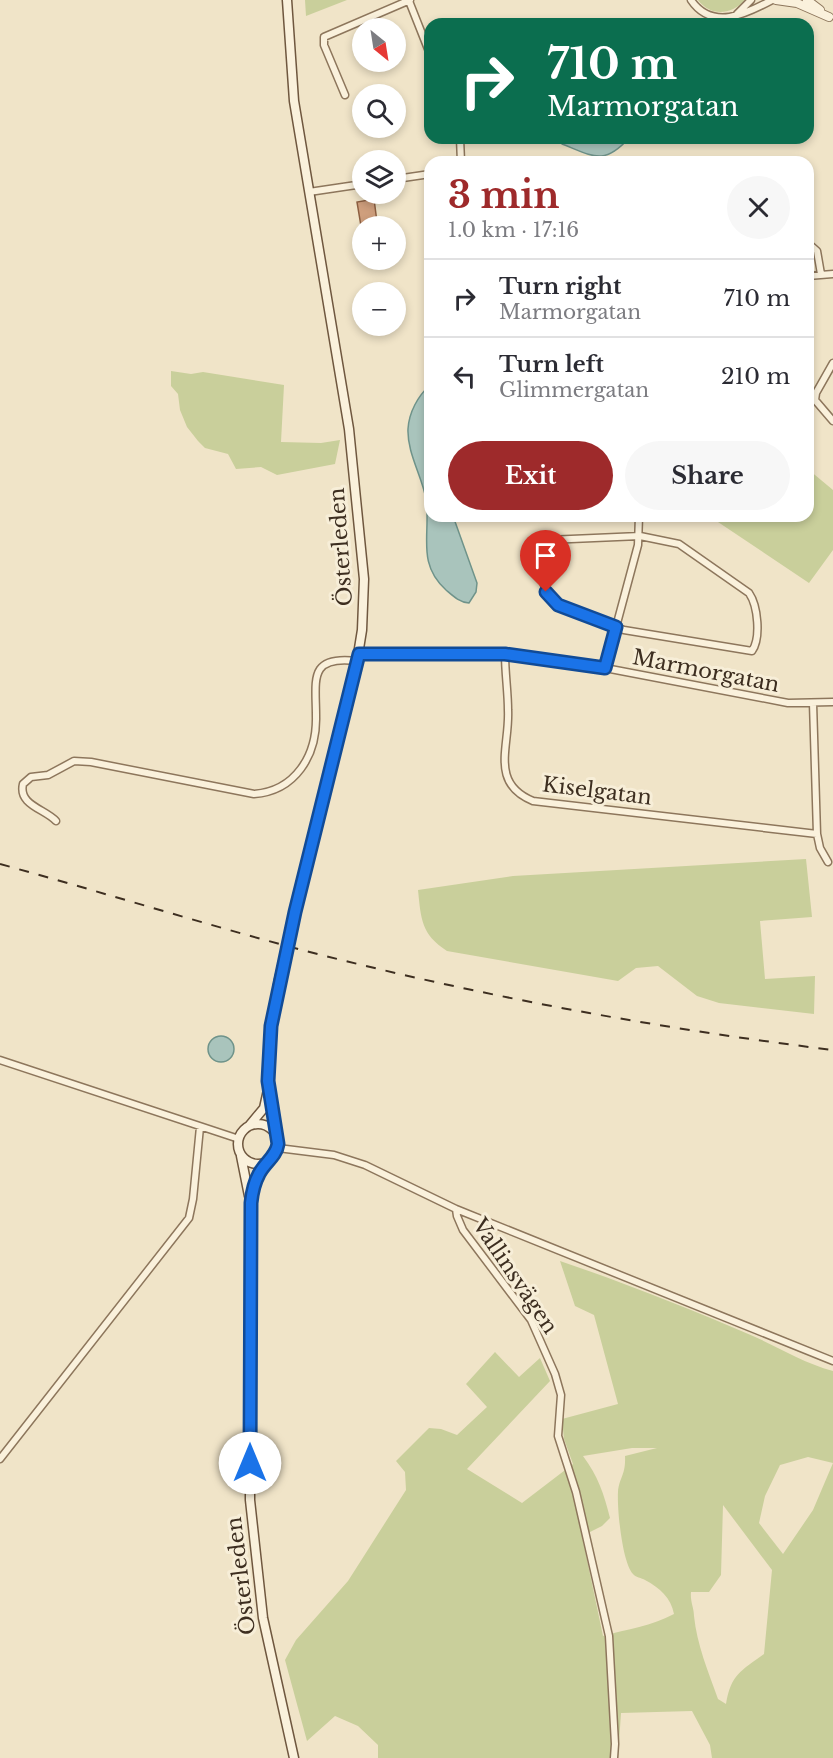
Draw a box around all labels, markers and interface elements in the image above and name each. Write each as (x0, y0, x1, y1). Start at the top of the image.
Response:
north arrow (352, 18, 406, 72)
map controls (352, 18, 406, 336)
text: 710 m (547, 38, 677, 90)
icon: right (448, 42, 526, 120)
button: search (352, 84, 406, 138)
text: Marmorgatan (547, 90, 739, 123)
button: layers (352, 150, 406, 204)
text: 3 min (448, 173, 560, 218)
button: close (727, 176, 790, 239)
button: + (352, 216, 406, 270)
text: 1.0 km · 17:16 (448, 218, 579, 242)
text: Turn right (499, 273, 621, 300)
button: − (352, 282, 406, 336)
icon: right (448, 282, 481, 315)
text: 710 m (724, 285, 790, 312)
text: Marmorgatan (499, 300, 641, 324)
text: Turn left (499, 351, 604, 378)
icon: left (448, 360, 481, 393)
text: 210 m (721, 363, 790, 390)
text: Glimmergatan (499, 378, 649, 402)
button: Exit (448, 441, 613, 510)
button: Share (625, 441, 790, 510)
street label: Österleden (324, 487, 358, 607)
pin (520, 530, 571, 592)
icon: arrive (529, 539, 562, 572)
street label: Marmorgatan (630, 644, 782, 698)
street label: Kiselgatan (541, 771, 653, 811)
street label: Vallinsvägen (466, 1212, 563, 1339)
position arrow (218, 1431, 282, 1495)
street label: Österleden (221, 1515, 261, 1637)

